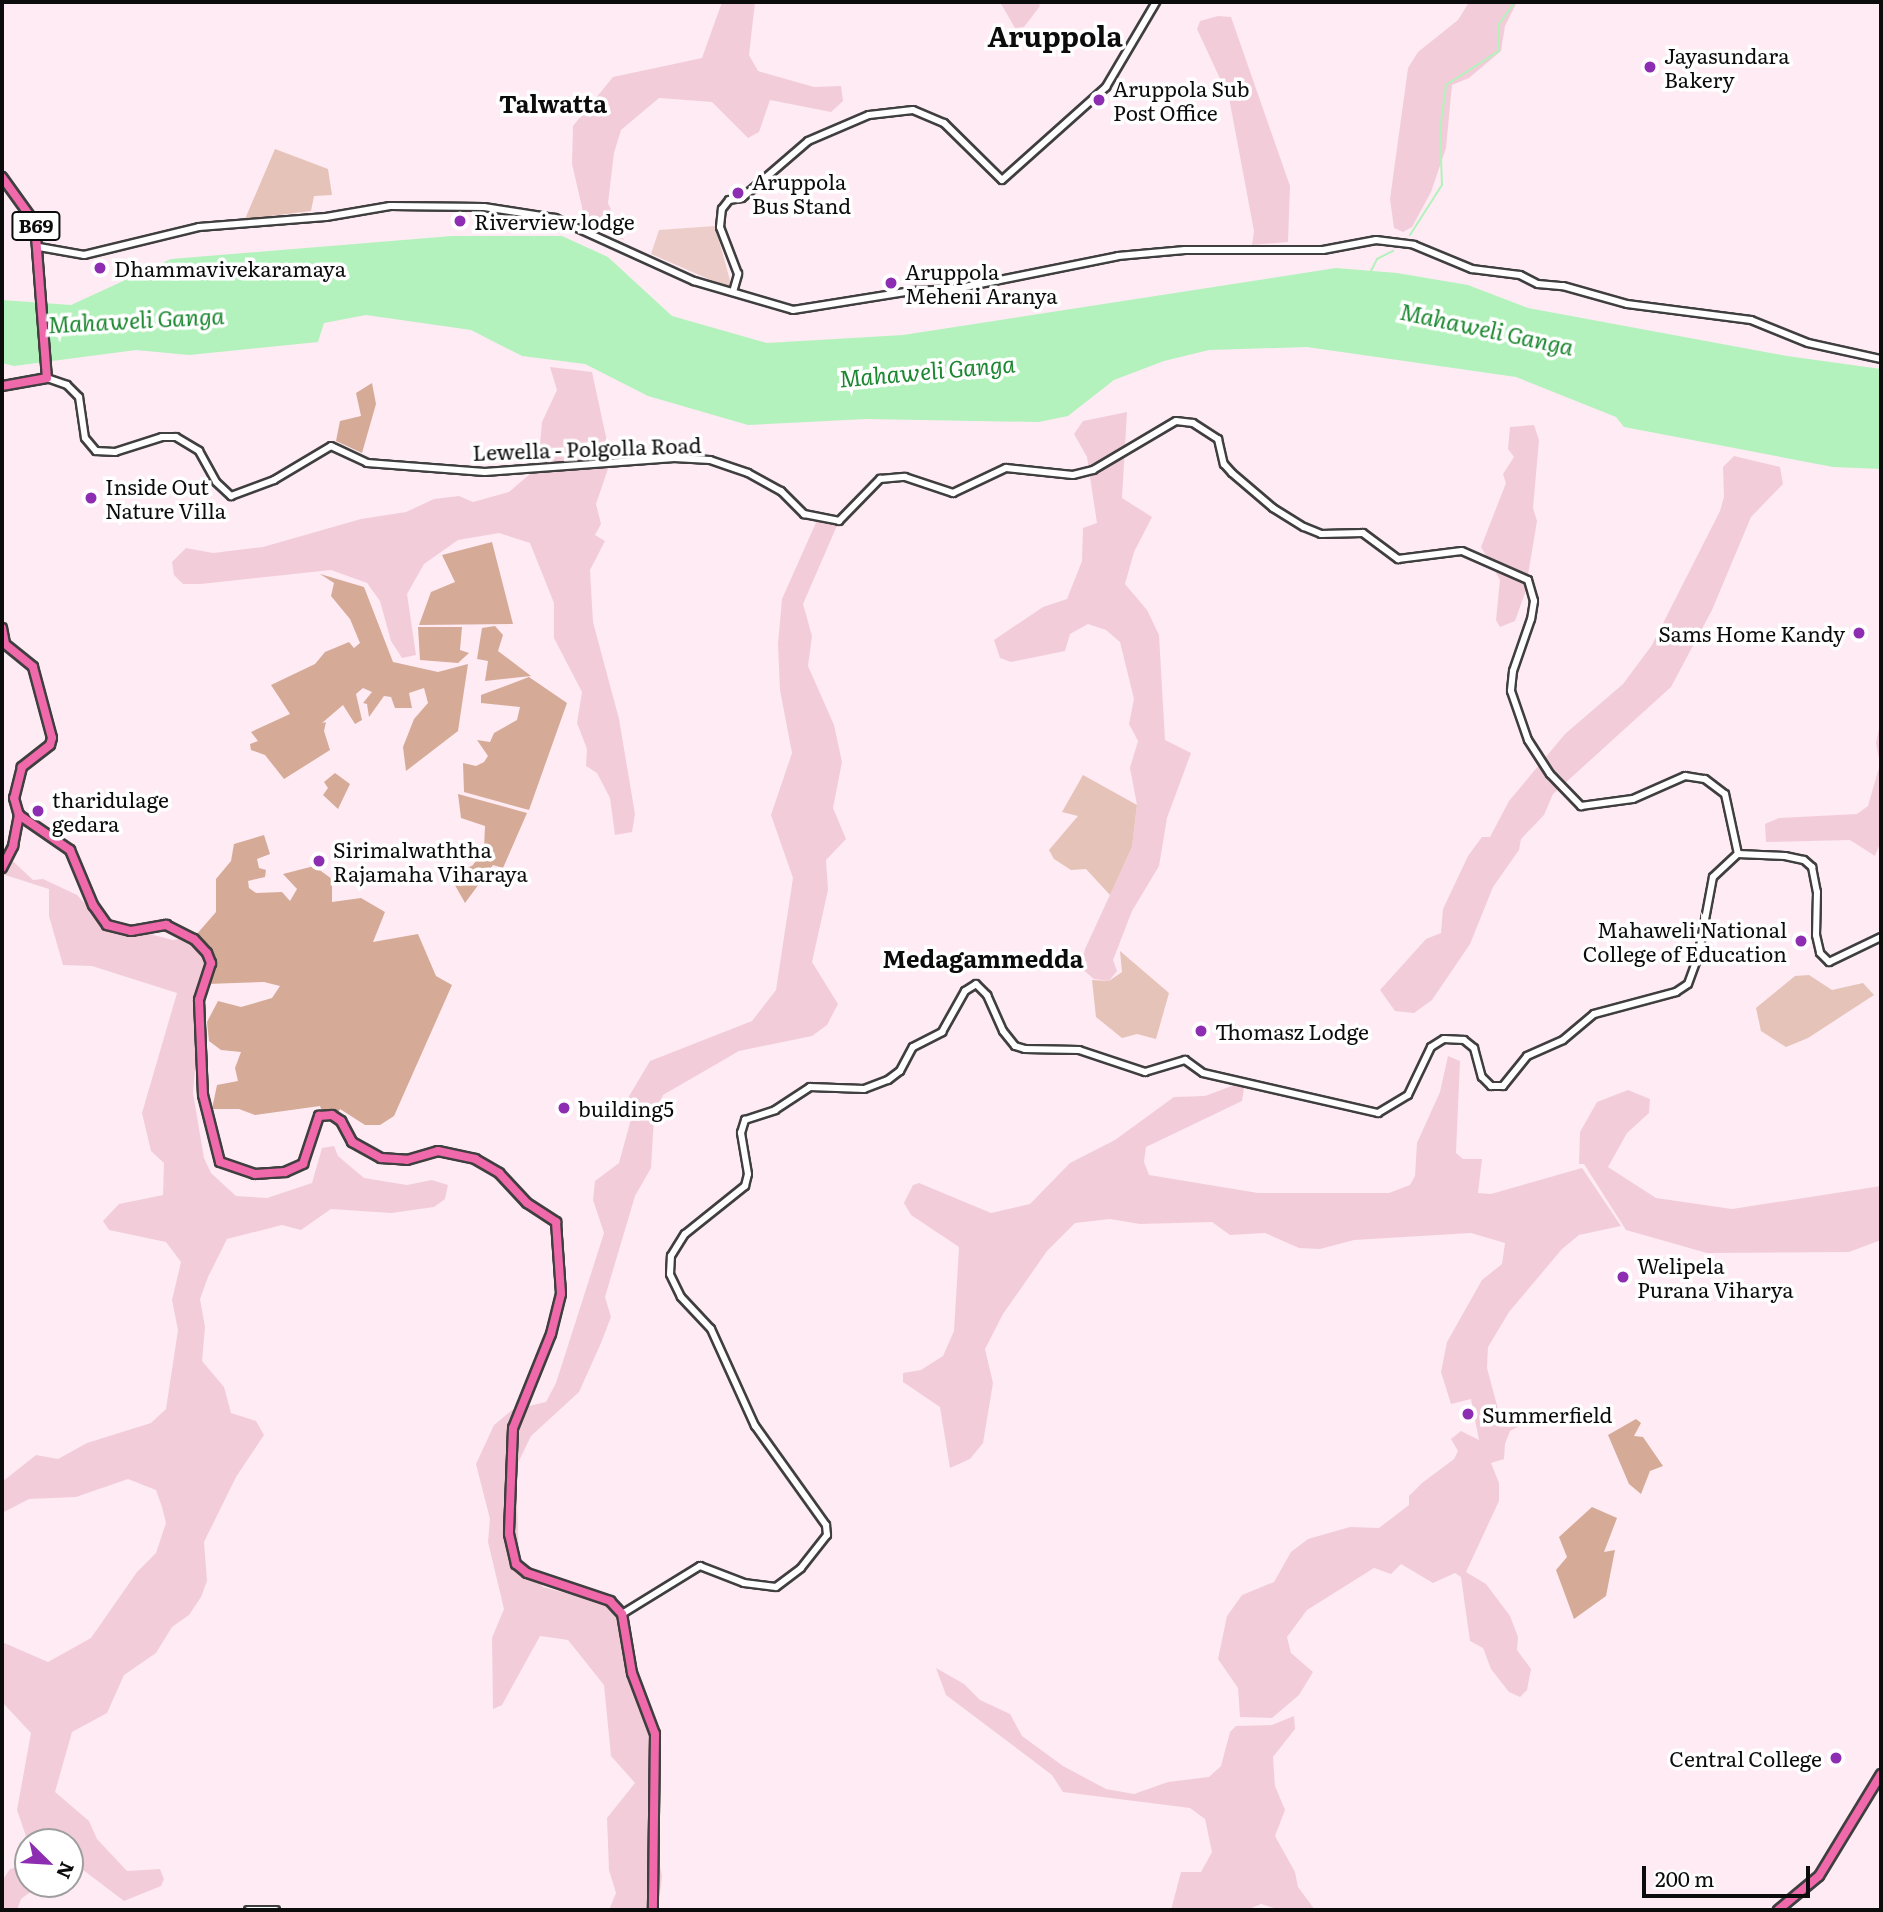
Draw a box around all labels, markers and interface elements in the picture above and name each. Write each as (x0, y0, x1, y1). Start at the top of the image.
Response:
district label: Aruppola (987, 18, 1123, 52)
place label: Jayasundara Bakery (1664, 42, 1790, 92)
marker: Jayasundara Bakery (1642, 59, 1658, 75)
place label: Aruppola Sub Post Office (1113, 75, 1249, 125)
district label: Talwatta (499, 89, 607, 117)
marker: Aruppola Sub Post Office (1091, 92, 1107, 108)
place label: Aruppola Bus Stand (752, 168, 851, 218)
marker: Aruppola Bus Stand (730, 185, 746, 201)
place label: Riverview lodge (474, 208, 635, 234)
road number: B69 (10, 210, 62, 242)
marker: Riverview lodge (452, 213, 468, 229)
place label: Dhammavivekaramaya (114, 255, 346, 281)
place label: Aruppola Meheni Aranya (905, 258, 1058, 308)
marker: Dhammavivekaramaya (92, 260, 108, 276)
marker: Aruppola Meheni Aranya (883, 275, 899, 291)
water label: Mahaweli Ganga (1398, 296, 1576, 360)
water label: Mahaweli Ganga (47, 301, 225, 337)
water label: Mahaweli Ganga (838, 349, 1016, 391)
street label: Lewella - Polgolla Road (472, 431, 702, 465)
place label: Inside Out Nature Villa (105, 473, 226, 523)
marker: Inside Out Nature Villa (83, 490, 99, 506)
place label: Sams Home Kandy (1658, 620, 1845, 646)
marker: Sams Home Kandy (1851, 625, 1867, 641)
place label: tharidulage gedara (52, 786, 169, 836)
marker: tharidulage gedara (30, 803, 46, 819)
place label: Sirimalwaththa Rajamaha Viharaya (333, 836, 528, 886)
marker: Sirimalwaththa Rajamaha Viharaya (311, 853, 327, 869)
place label: Mahaweli National College of Education (1583, 916, 1787, 966)
marker: Mahaweli National College of Education (1793, 933, 1809, 949)
district label: Medagammedda (882, 944, 1084, 972)
place label: Thomasz Lodge (1215, 1018, 1369, 1044)
marker: Thomasz Lodge (1193, 1023, 1209, 1039)
place label: building5 (578, 1095, 674, 1121)
marker: building5 (556, 1100, 572, 1116)
place label: Welipela Purana Viharya (1637, 1252, 1794, 1302)
marker: Welipela Purana Viharya (1615, 1269, 1631, 1285)
place label: Summerfield (1482, 1401, 1612, 1427)
marker: Summerfield (1460, 1406, 1476, 1422)
place label: Central College (1669, 1745, 1822, 1771)
marker: Central College (1828, 1750, 1844, 1766)
north arrow (14, 1828, 84, 1898)
scale bar (1645, 1853, 1813, 1897)
text: N (50, 1858, 82, 1884)
text: 200 m (1655, 1862, 1715, 1893)

